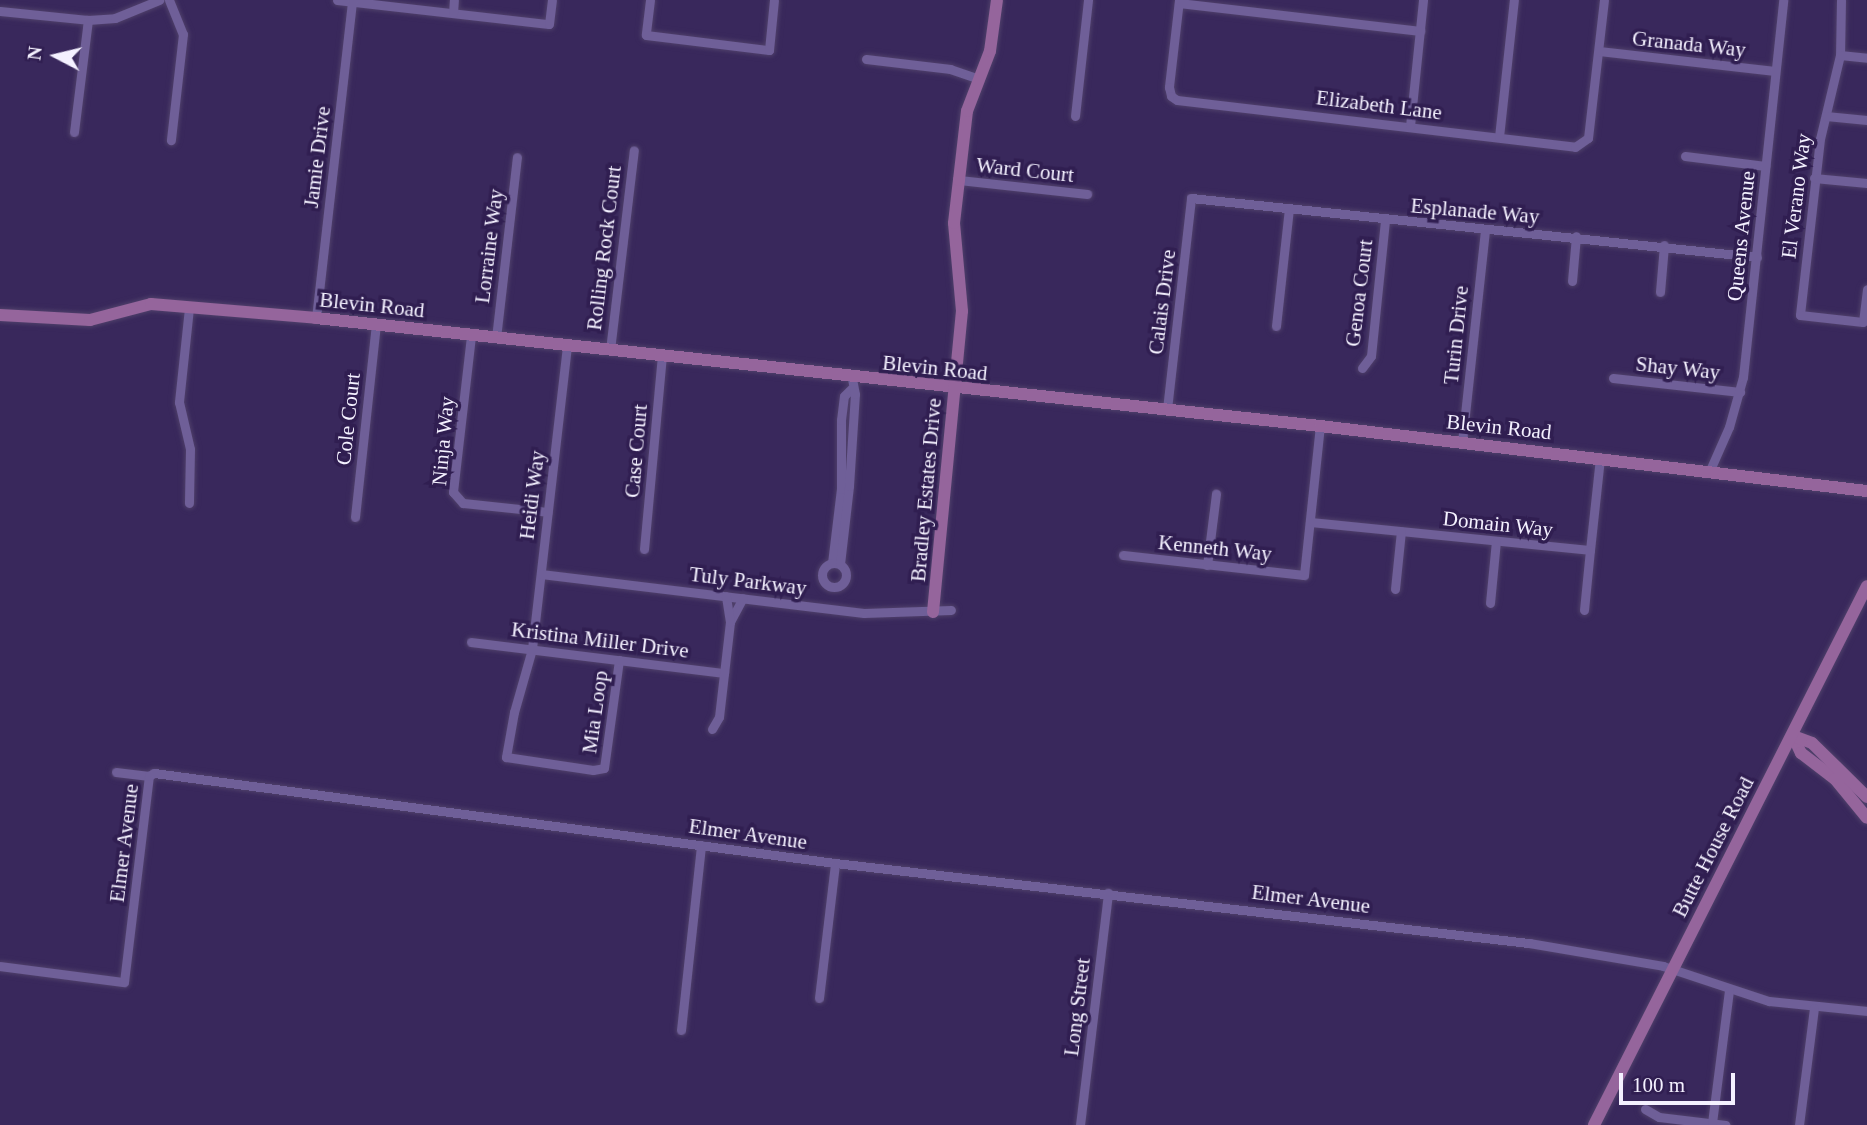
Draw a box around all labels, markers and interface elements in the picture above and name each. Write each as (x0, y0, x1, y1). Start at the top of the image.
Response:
north arrow (21, 21, 91, 91)
street label: Granada Way (1631, 25, 1747, 63)
text: N (23, 45, 46, 61)
street label: Elizabeth Lane (1315, 85, 1443, 125)
street label: Jamie Drive (298, 105, 336, 209)
street label: El Verano Way (1776, 132, 1816, 260)
street label: Ward Court (975, 152, 1075, 188)
street label: Rolling Rock Court (581, 164, 627, 332)
street label: Queens Avenue (1722, 169, 1760, 303)
street label: Lorraine Way (469, 187, 509, 305)
street label: Esplanade Way (1409, 193, 1541, 229)
street label: Genoa Court (1340, 238, 1378, 348)
street label: Calais Drive (1143, 248, 1181, 356)
street label: Turin Drive (1438, 284, 1474, 386)
street label: Blevin Road (318, 287, 426, 323)
street label: Blevin Road (881, 350, 989, 386)
street label: Shay Way (1634, 351, 1722, 385)
street label: Cole Court (331, 372, 365, 466)
street label: Ninja Way (427, 395, 459, 487)
street label: Bradley Estates Drive (905, 397, 947, 583)
street label: Case Court (619, 403, 653, 499)
street label: Blevin Road (1445, 409, 1553, 445)
street label: Heidi Way (514, 449, 550, 541)
street label: Domain Way (1442, 506, 1554, 542)
street label: Kenneth Way (1157, 529, 1273, 567)
street label: Tuly Parkway (688, 561, 808, 601)
street label: Kristina Miller Drive (510, 617, 690, 663)
street label: Mia Loop (577, 669, 613, 755)
street label: Butte House Road (1667, 773, 1759, 921)
street label: Elmer Avenue (104, 782, 144, 904)
street label: Elmer Avenue (687, 813, 809, 855)
street label: Elmer Avenue (1250, 879, 1372, 919)
street label: Long Street (1058, 957, 1096, 1057)
scale bar (1622, 1058, 1738, 1102)
text: 100 m (1632, 1073, 1685, 1097)

